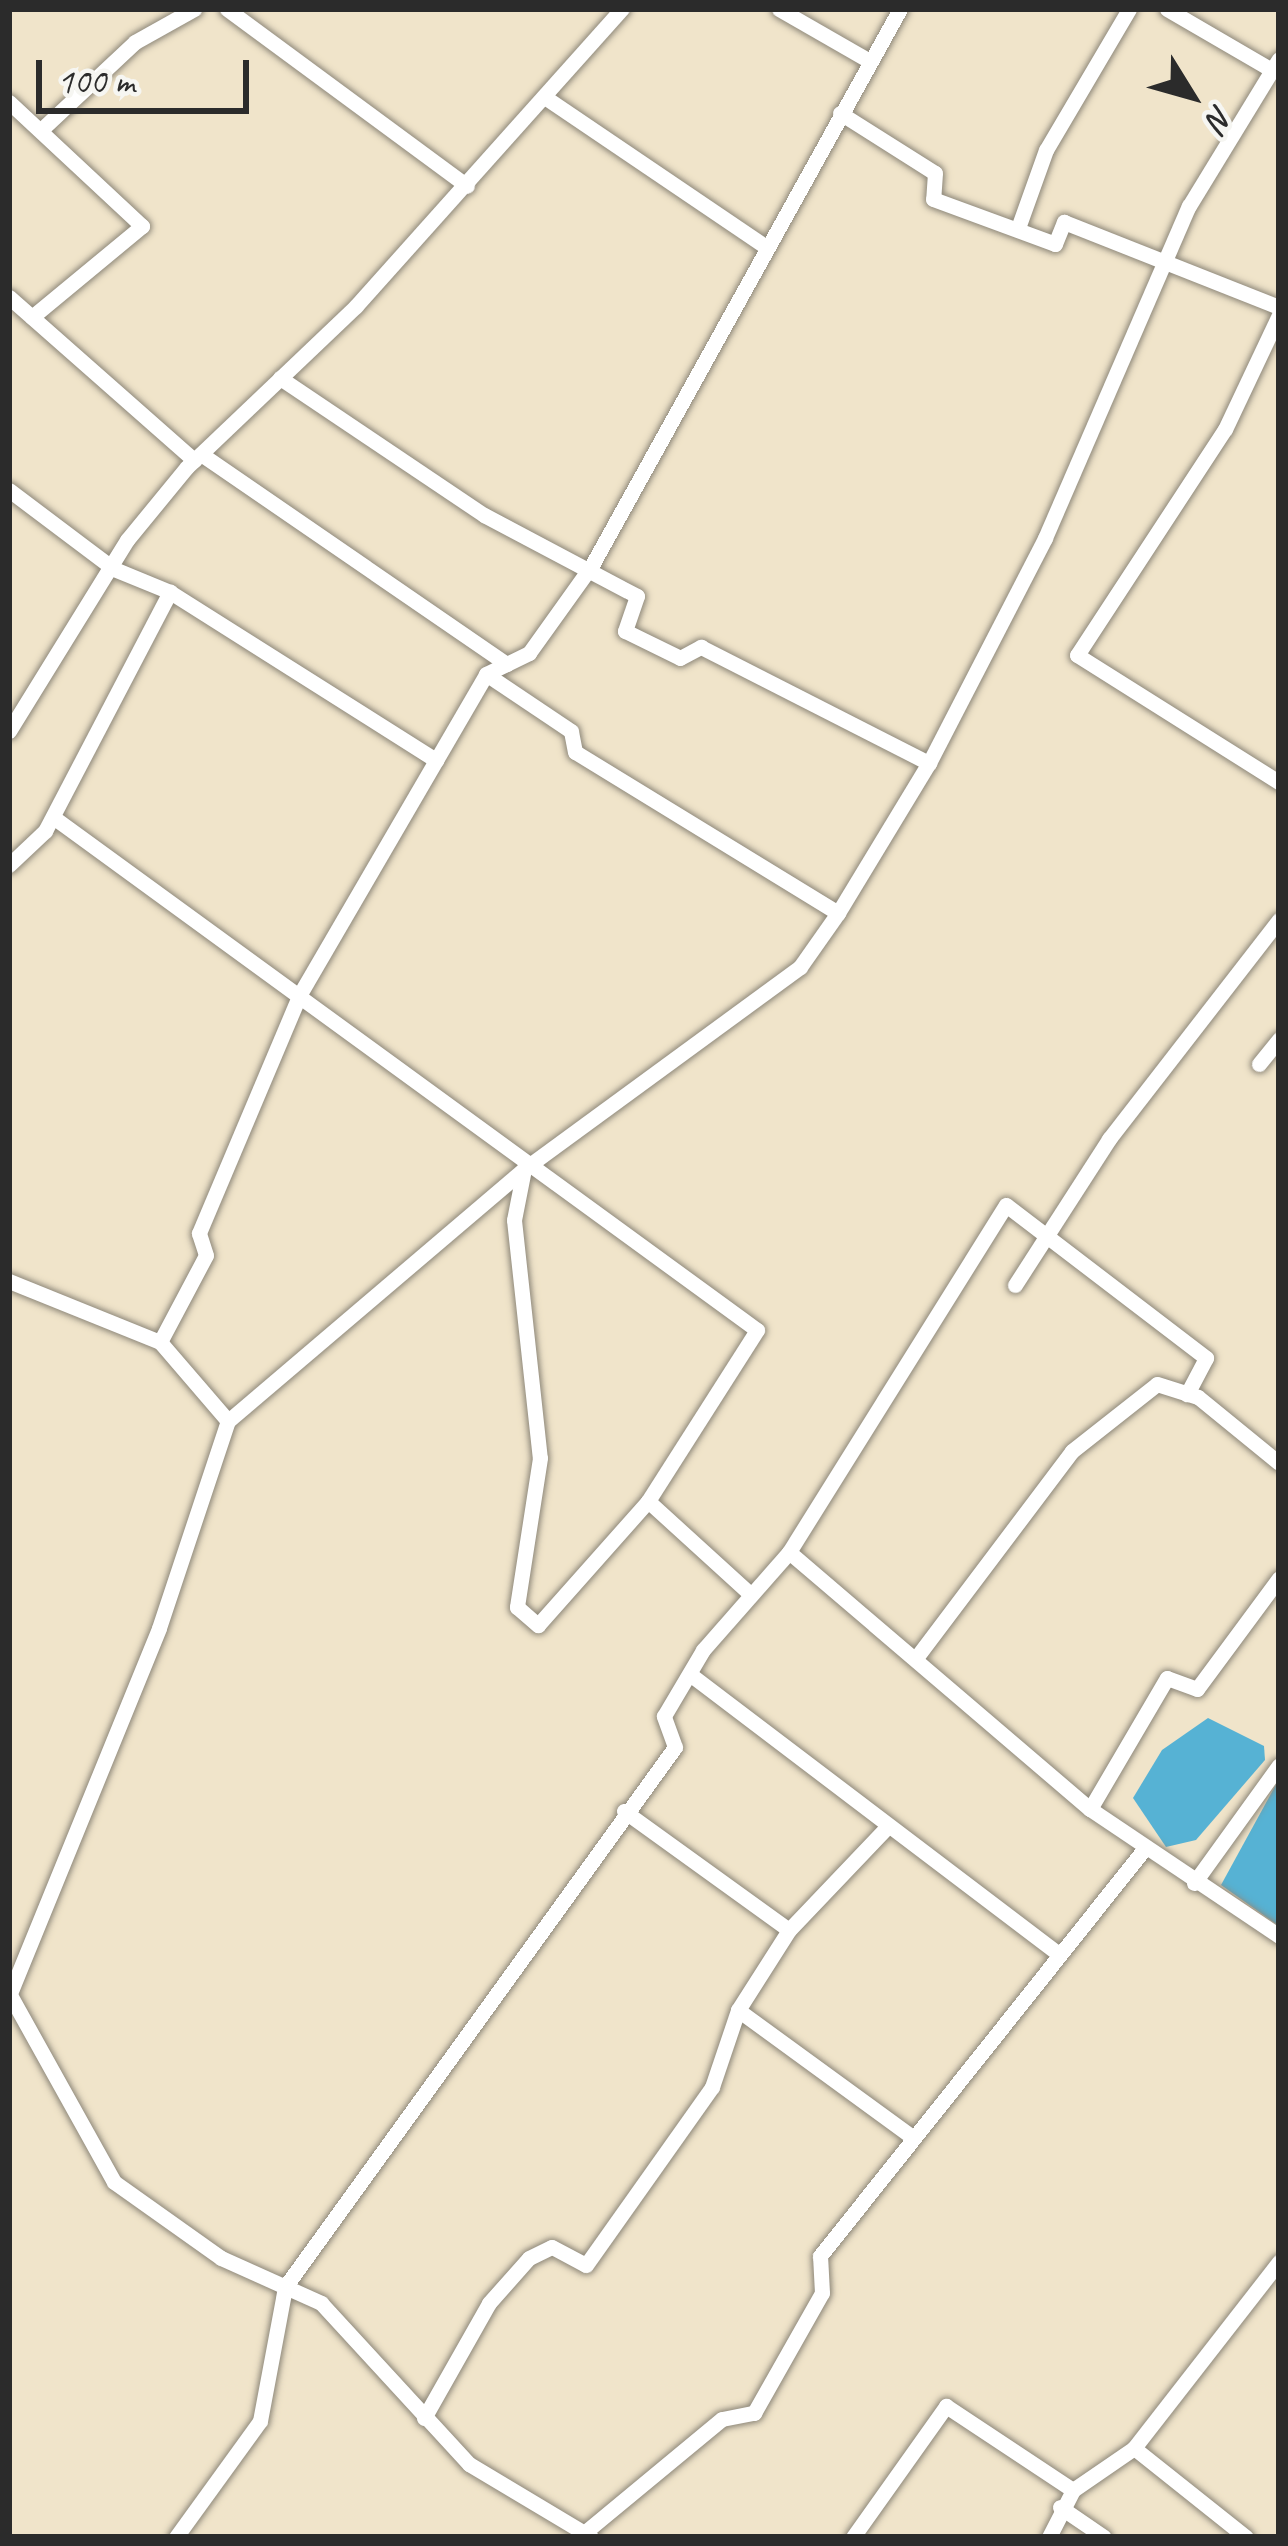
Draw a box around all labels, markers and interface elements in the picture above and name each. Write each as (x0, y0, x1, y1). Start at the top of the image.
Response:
scale bar (42, 36, 255, 110)
north arrow (1132, 36, 1252, 156)
text: 100 m (57, 58, 134, 104)
text: N (1198, 97, 1244, 138)

